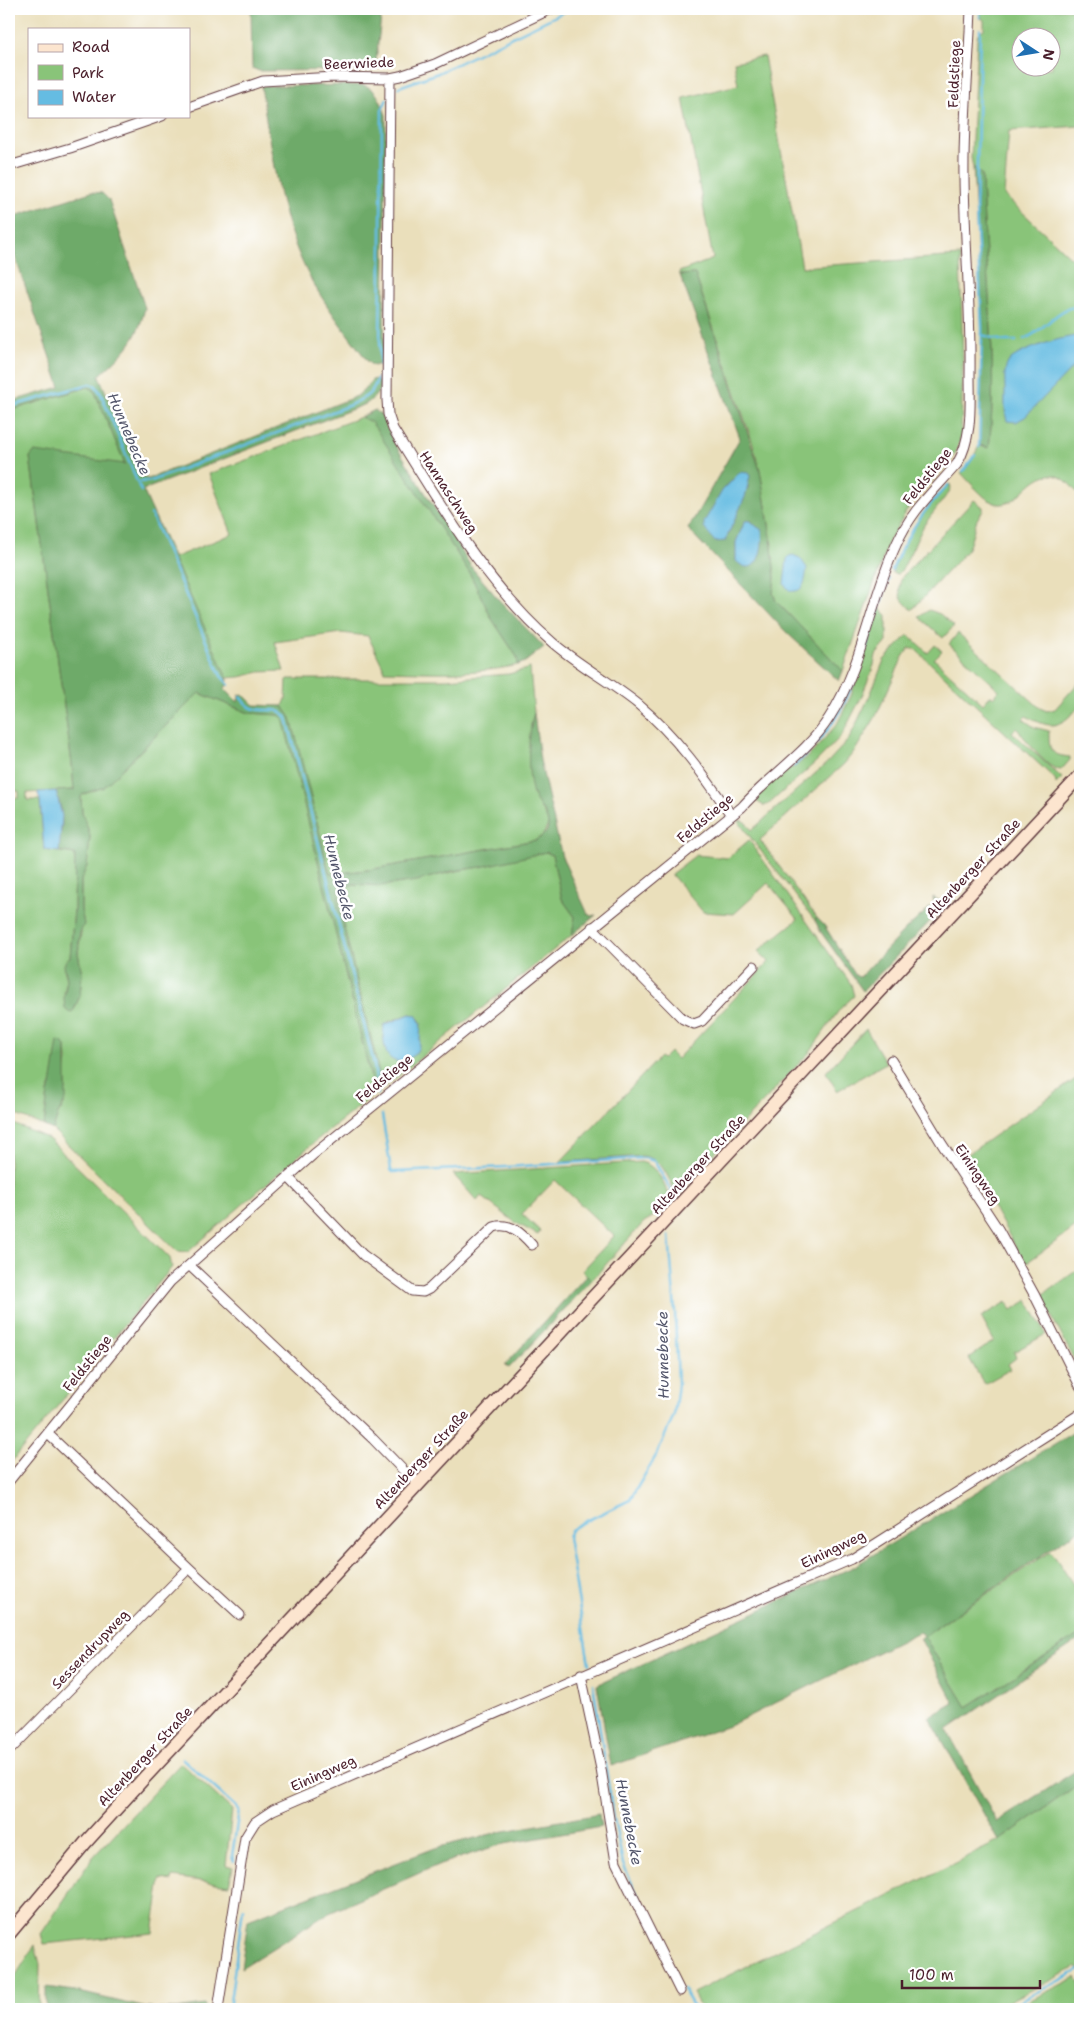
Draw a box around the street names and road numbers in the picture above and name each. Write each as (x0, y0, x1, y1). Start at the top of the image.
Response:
street label: Feldstiege (944, 40, 964, 108)
street label: Beerwiede (324, 53, 395, 73)
street label: Feldstiege (899, 444, 956, 508)
street label: Hannaschweg (416, 447, 482, 537)
street label: Feldstiege (673, 789, 737, 847)
street label: Altenberger Straße (922, 814, 1024, 922)
street label: Feldstiege (352, 1049, 416, 1106)
street label: Altenberger Straße (647, 1110, 749, 1218)
street label: Einingweg (951, 1140, 1005, 1208)
street label: Feldstiege (59, 1331, 116, 1395)
street label: Altenberger Straße (370, 1405, 472, 1513)
street label: Einingweg (798, 1526, 868, 1572)
street label: Sessendrupweg (47, 1605, 133, 1693)
street label: Altenberger Straße (94, 1702, 196, 1810)
street label: Einingweg (287, 1751, 359, 1795)

